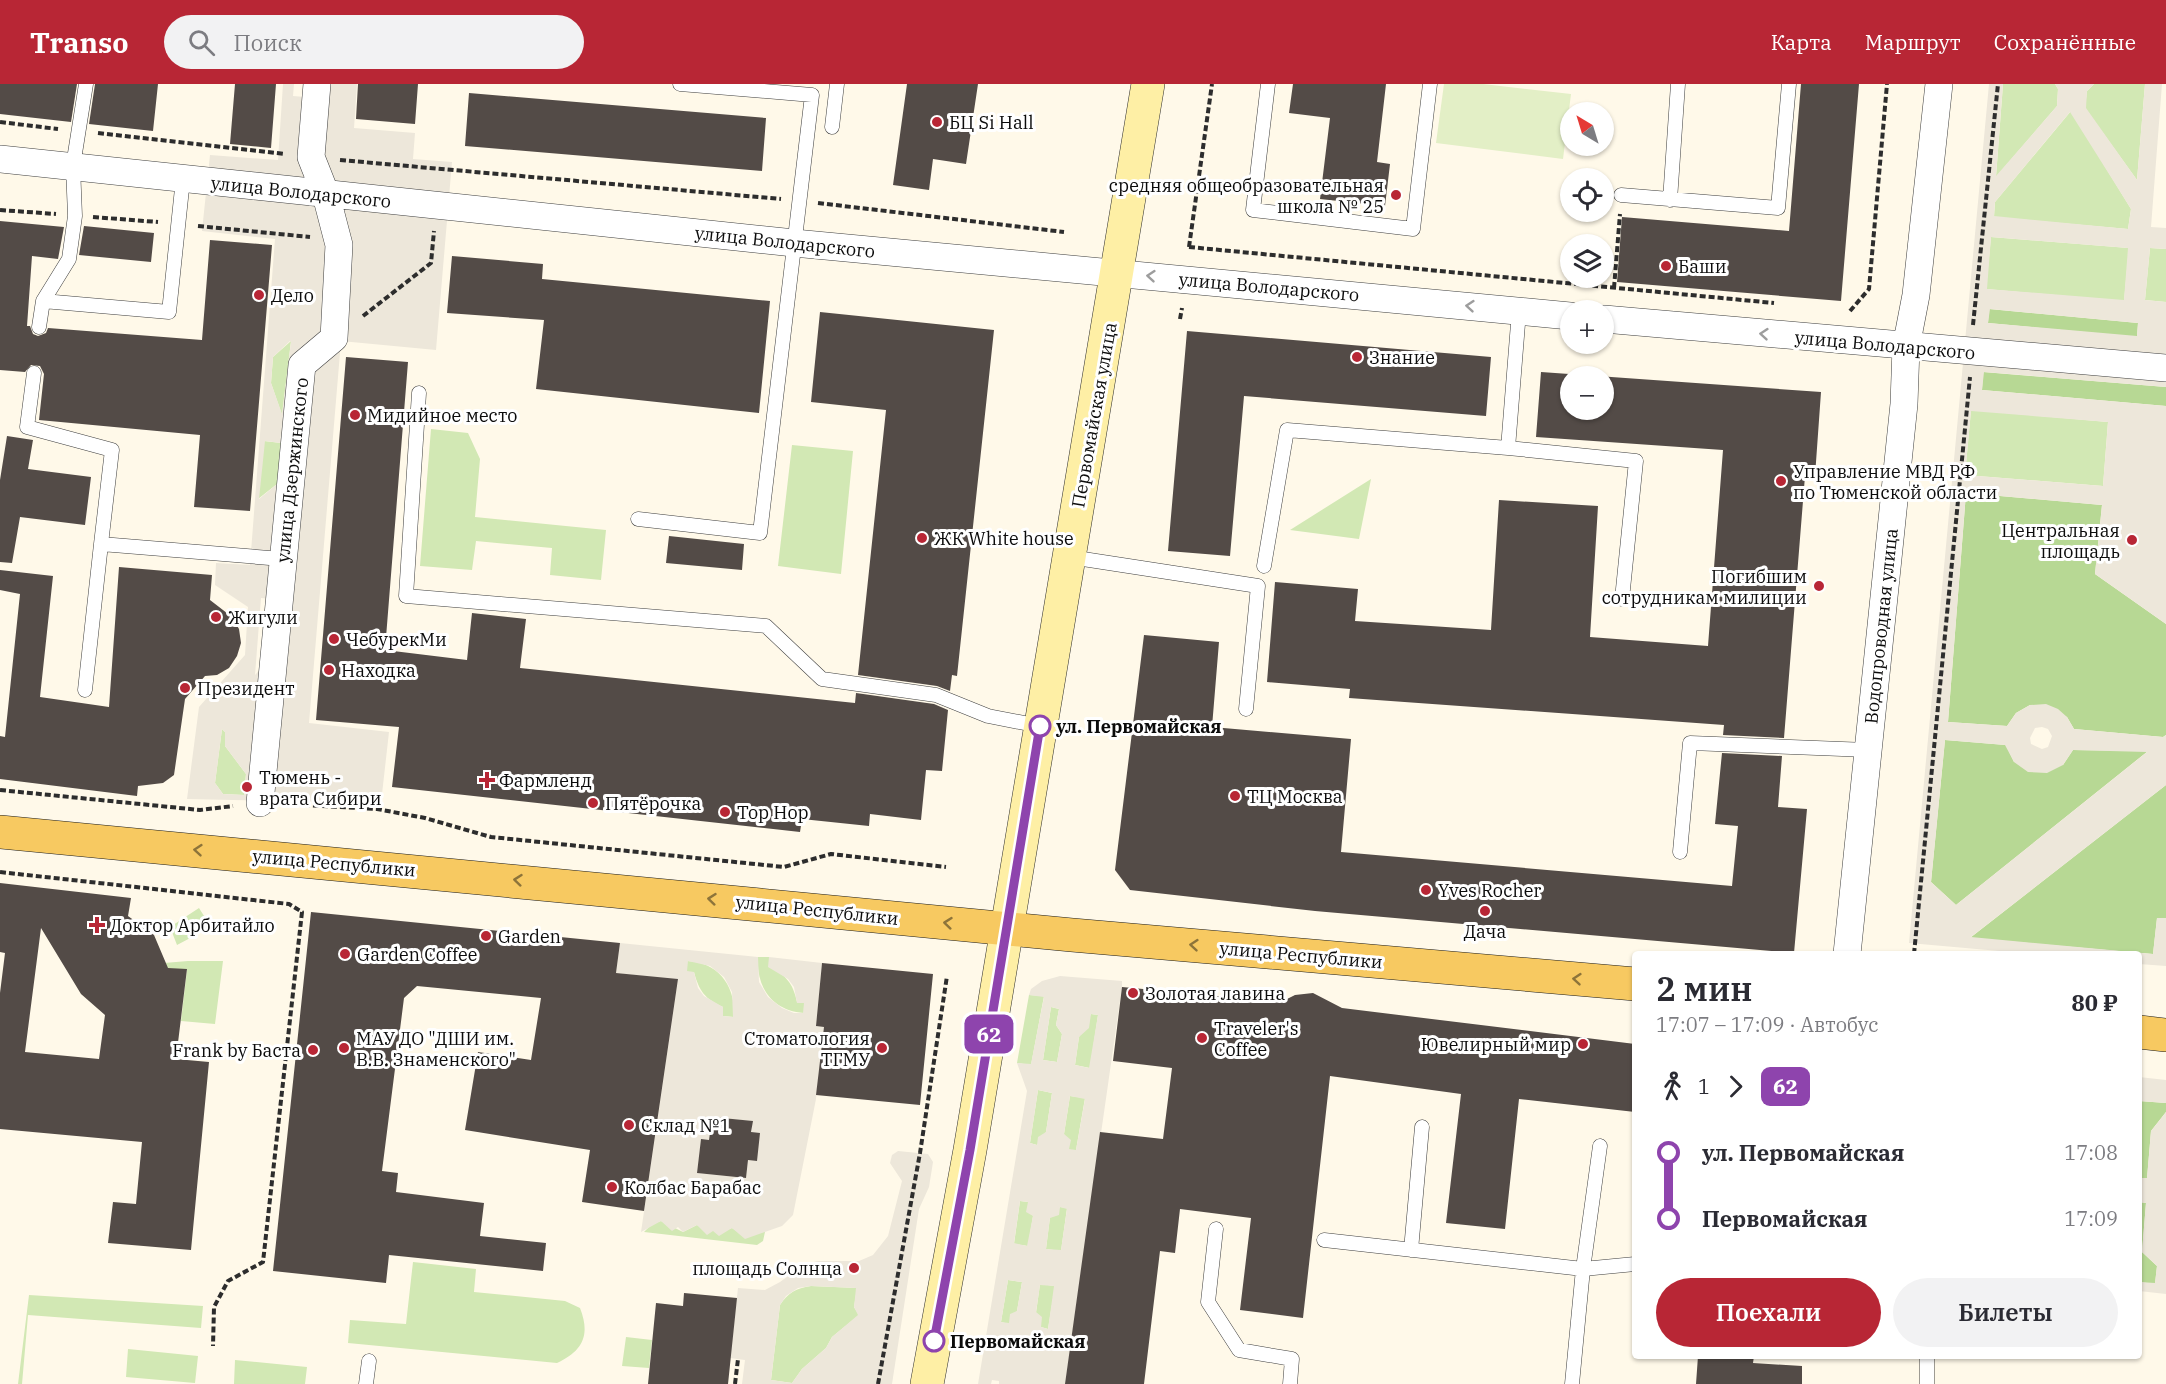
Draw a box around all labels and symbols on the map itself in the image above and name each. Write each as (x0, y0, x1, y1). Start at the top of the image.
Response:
north arrow (1560, 102, 1614, 156)
place label: БЦ Si Hall (949, 111, 1034, 134)
marker: БЦ Si Hall (930, 115, 944, 129)
street label: улица Володарского (210, 171, 392, 213)
place label: средняя общеобразовательная школа № 25 (1109, 174, 1384, 218)
marker: средняя общеобразовательная школа № 25 (1389, 188, 1403, 202)
street label: улица Володарского (694, 221, 876, 263)
place label: Баши (1678, 255, 1727, 278)
marker: Баши (1659, 259, 1673, 273)
street label: улица Володарского (1178, 268, 1360, 306)
one-way arrow (1146, 270, 1155, 283)
place label: Дело (271, 284, 314, 307)
marker: Дело (252, 288, 266, 302)
one-way arrow (1466, 300, 1475, 313)
street label: Первомайская улица (1066, 320, 1122, 509)
street label: улица Володарского (1794, 326, 1976, 364)
one-way arrow (1759, 328, 1768, 341)
place label: Знание (1369, 346, 1435, 369)
marker: Знание (1350, 350, 1364, 364)
street label: улица Дзержинского (271, 376, 313, 564)
place label: Мидийное место (367, 404, 517, 427)
marker: Мидийное место (348, 408, 362, 422)
place label: Управление МВД РФ по Тюменской области (1793, 460, 1998, 504)
marker: Управление МВД РФ по Тюменской области (1774, 474, 1788, 488)
place label: Центральная площадь (2001, 519, 2120, 563)
place label: ЖК White house (934, 527, 1074, 550)
street label: Водопроводная улица (1859, 527, 1903, 725)
marker: ЖК White house (915, 531, 929, 545)
marker: Центральная площадь (2125, 533, 2139, 547)
place label: Погибшим сотрудникам милиции (1602, 565, 1807, 609)
marker: Погибшим сотрудникам милиции (1812, 579, 1826, 593)
place label: Жигули (228, 606, 298, 629)
marker: Жигули (209, 610, 223, 624)
place label: ЧебурекМи (346, 628, 447, 651)
marker: ЧебурекМи (327, 632, 341, 646)
place label: Находка (341, 659, 416, 682)
marker: Находка (322, 663, 336, 677)
place label: Президент (197, 677, 295, 700)
marker: Президент (178, 681, 192, 695)
marker: ул. Первомайская (1029, 715, 1051, 737)
place label: ул. Первомайская (1055, 715, 1222, 738)
place label: Тюмень - врата Сибири (259, 766, 382, 810)
place label: Фармленд (499, 769, 592, 792)
marker: Фармленд (480, 773, 494, 787)
marker: Тюмень - врата Сибири (240, 780, 254, 794)
place label: ТЦ Москва (1247, 785, 1343, 808)
marker: ТЦ Москва (1228, 789, 1242, 803)
place label: Пятёрочка (605, 792, 701, 815)
marker: Пятёрочка (586, 796, 600, 810)
place label: Top Hop (737, 801, 809, 824)
marker: Top Hop (718, 805, 732, 819)
one-way arrow (194, 844, 203, 857)
street label: улица Республики (251, 844, 417, 882)
one-way arrow (513, 874, 522, 887)
place label: Yves Rocher (1438, 879, 1541, 902)
marker: Yves Rocher (1419, 883, 1433, 897)
street label: улица Республики (734, 890, 900, 930)
one-way arrow (707, 893, 716, 906)
marker: Дача (1478, 904, 1492, 918)
place label: Доктор Арбитайло (110, 914, 275, 937)
marker: Доктор Арбитайло (88, 916, 106, 934)
one-way arrow (943, 917, 952, 930)
place label: Дача (1464, 920, 1506, 943)
place label: Garden (498, 925, 561, 948)
marker: Garden (479, 929, 493, 943)
street label: улица Республики (1218, 936, 1384, 974)
one-way arrow (1190, 939, 1199, 952)
place label: Garden Coffee (357, 943, 477, 966)
marker: Garden Coffee (338, 947, 352, 961)
one-way arrow (1572, 973, 1581, 986)
place label: Золотая лавина (1145, 982, 1285, 1005)
marker: Золотая лавина (1126, 986, 1140, 1000)
line badge: 62 (962, 1014, 1016, 1054)
place label: Traveler's Coffee (1214, 1017, 1299, 1061)
place label: МАУ ДО "ДШИ им. В.В. Знаменского" (356, 1027, 516, 1071)
place label: Стоматология ТГМУ (744, 1027, 870, 1071)
marker: Traveler's Coffee (1195, 1031, 1209, 1045)
place label: Ювелирный мир (1421, 1033, 1571, 1056)
marker: Ювелирный мир (1576, 1037, 1590, 1051)
place label: Frank by Баста (172, 1039, 301, 1062)
marker: МАУ ДО "ДШИ им. В.В. Знаменского" (337, 1041, 351, 1055)
marker: Стоматология ТГМУ (875, 1041, 889, 1055)
marker: Frank by Баста (306, 1043, 320, 1057)
place label: Склад №1 (641, 1114, 730, 1137)
marker: Склад №1 (622, 1118, 636, 1132)
place label: Колбас Барабас (624, 1176, 761, 1199)
marker: Колбас Барабас (605, 1180, 619, 1194)
place label: площадь Солнца (692, 1257, 842, 1280)
marker: площадь Солнца (847, 1261, 861, 1275)
marker: Первомайская (923, 1330, 945, 1352)
place label: Первомайская (950, 1330, 1085, 1353)

